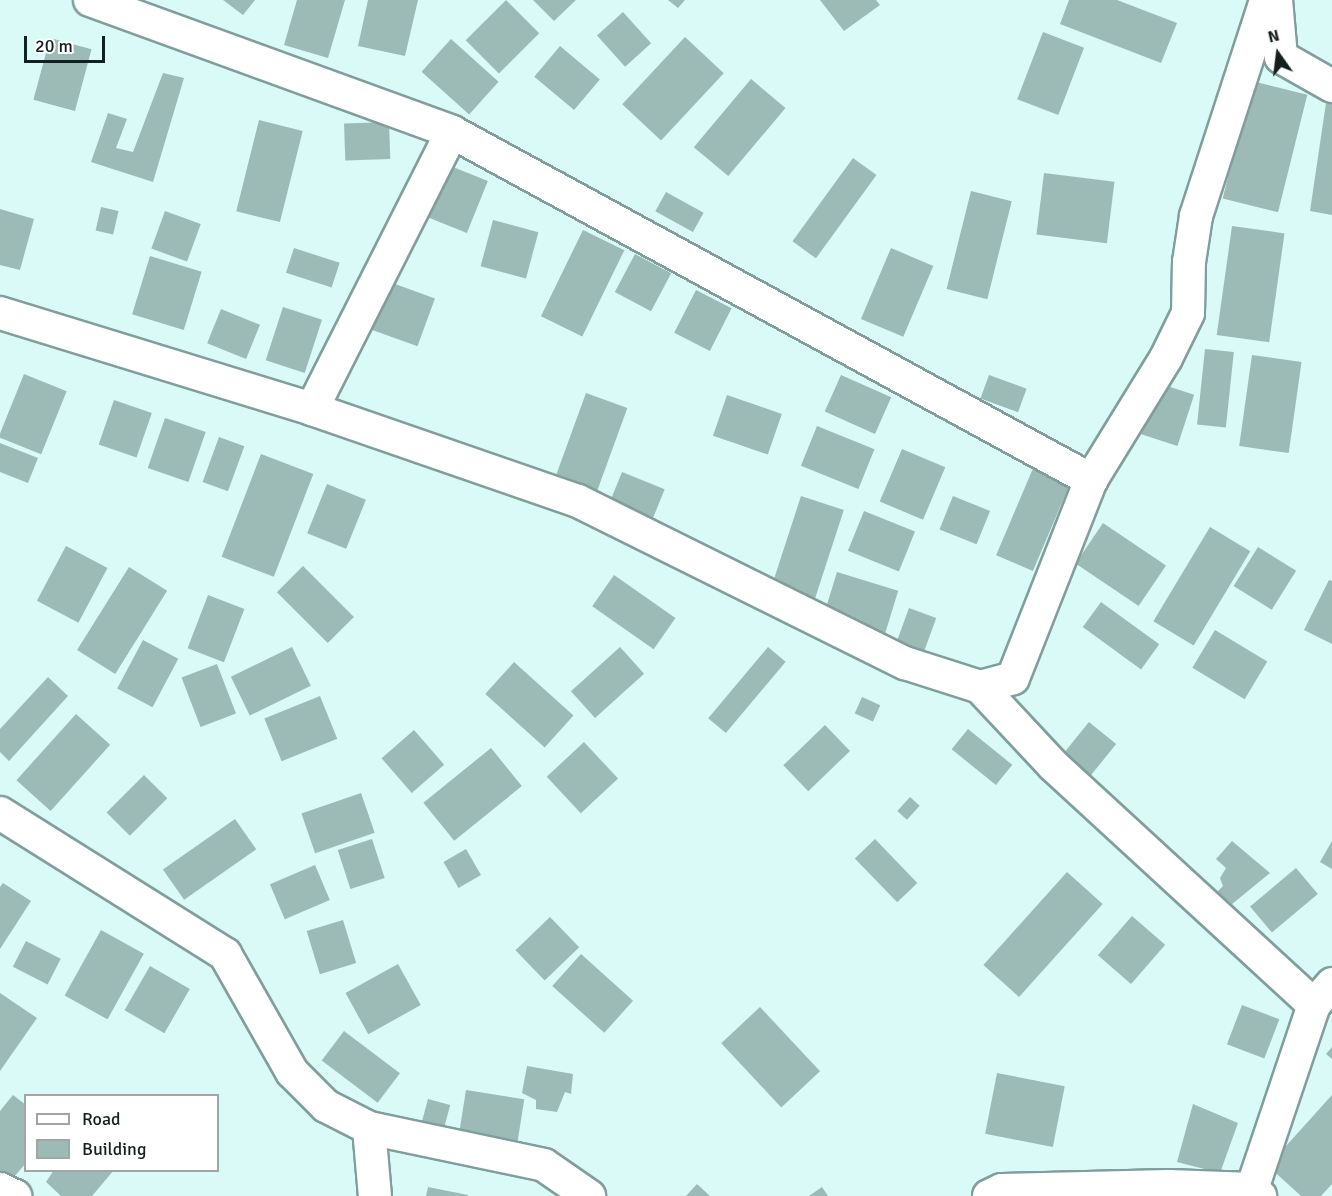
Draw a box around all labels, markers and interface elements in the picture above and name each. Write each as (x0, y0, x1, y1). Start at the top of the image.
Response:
scale bar (27, 24, 108, 62)
north arrow (1248, 24, 1308, 84)
text: N (1266, 25, 1281, 48)
text: 20 m (35, 35, 73, 57)
legend (24, 1094, 219, 1172)
text: Road (82, 1108, 121, 1130)
text: Building (82, 1138, 146, 1160)

